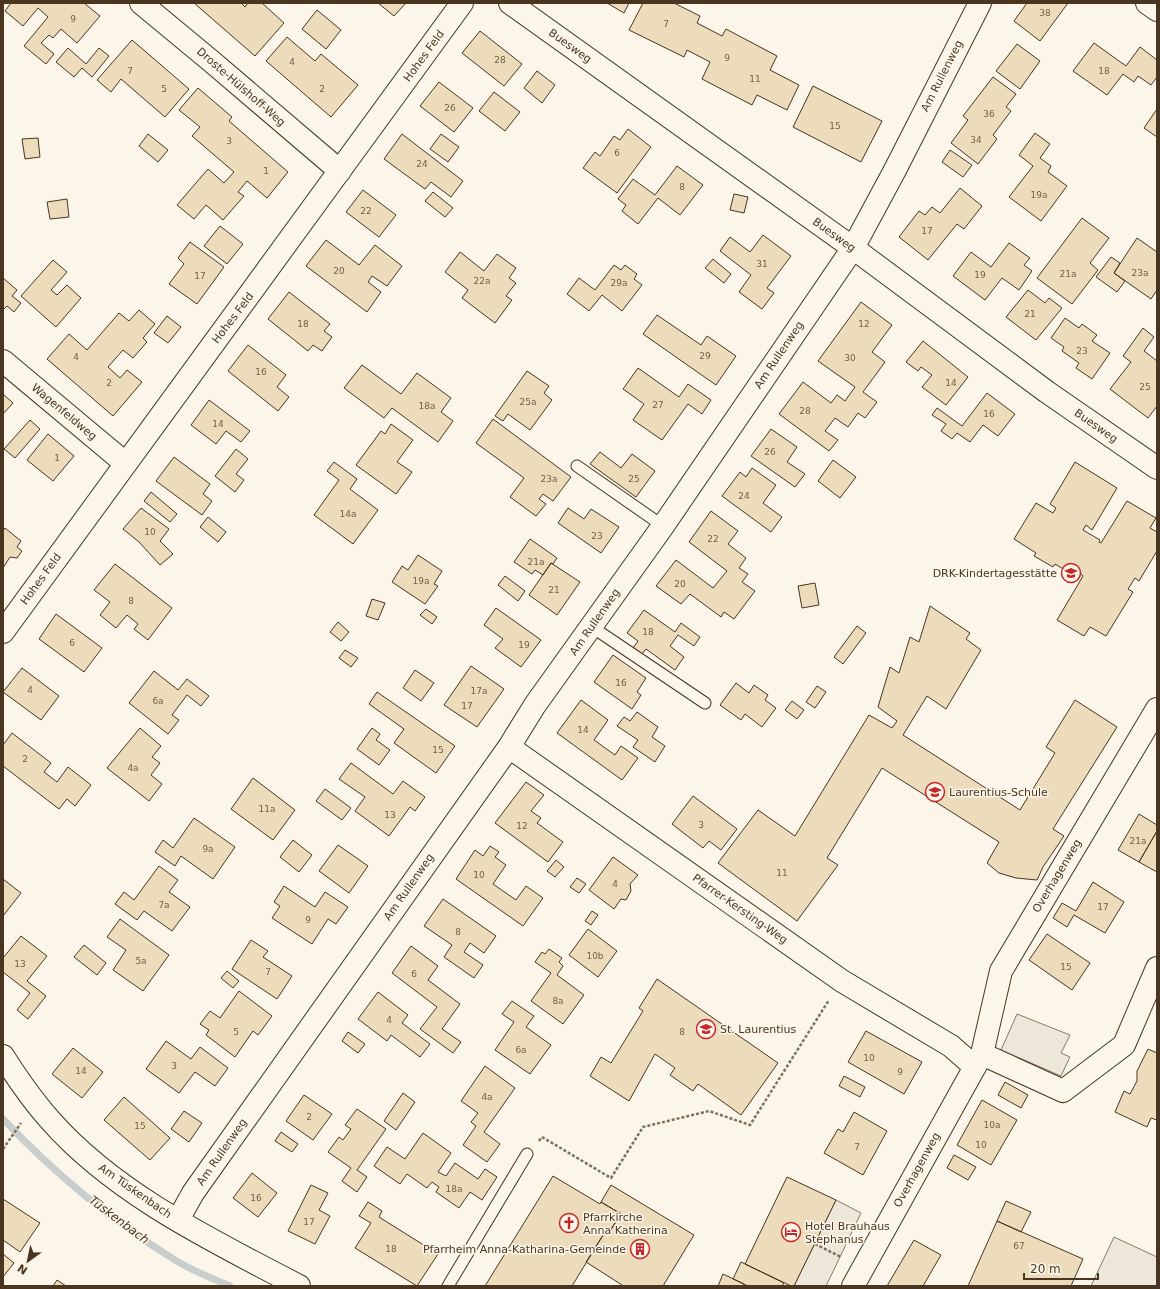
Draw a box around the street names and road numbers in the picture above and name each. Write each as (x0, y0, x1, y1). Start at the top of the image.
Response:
street label: Buesweg (546, 26, 594, 66)
street label: Hohes Feld (401, 28, 447, 84)
street label: Am Rullenweg (918, 38, 966, 114)
street label: Droste-Hülshoff-Weg (194, 45, 288, 129)
street label: Buesweg (810, 215, 858, 255)
street label: Hohes Feld (210, 290, 256, 346)
street label: Am Rullenweg (752, 319, 806, 391)
street label: Wagenfeldweg (29, 381, 99, 443)
street label: Buesweg (1072, 406, 1120, 446)
street label: Hohes Feld (18, 551, 64, 607)
street label: Am Rullenweg (567, 586, 623, 658)
street label: Overhagenweg (1030, 837, 1084, 915)
street label: Am Rullenweg (381, 851, 437, 923)
street label: Pfarrer-Kersting-Weg (690, 871, 790, 947)
street label: Am Rullenweg (194, 1116, 250, 1188)
street label: Overhagenweg (891, 1130, 943, 1210)
street label: Am Tüskenbach (96, 1161, 174, 1221)

